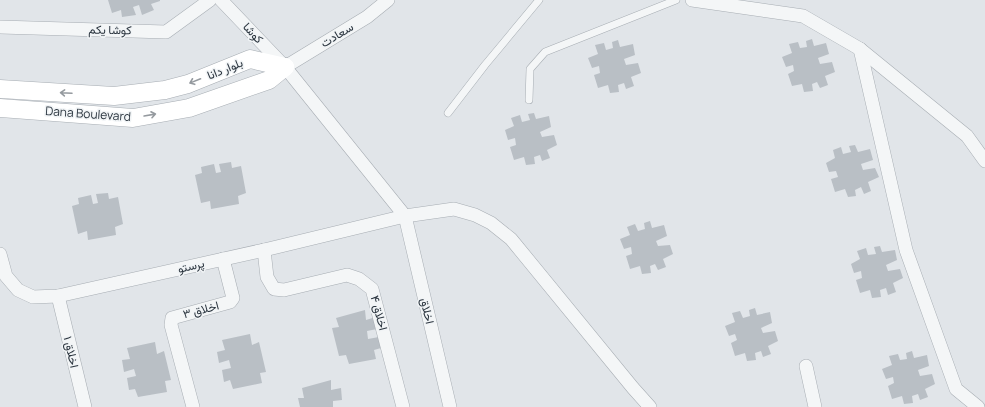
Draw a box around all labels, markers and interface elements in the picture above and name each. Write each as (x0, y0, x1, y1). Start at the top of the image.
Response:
street label: کوشا (239, 18, 268, 47)
street label: سعادت (317, 18, 356, 51)
street label: کوشا یکم (88, 21, 132, 38)
street label: بلوار دانا (204, 54, 245, 83)
one-way arrow (189, 78, 201, 86)
one-way arrow (60, 89, 73, 96)
street label: Dana Boulevard (45, 102, 131, 125)
one-way arrow (143, 111, 156, 119)
street label: پرستو (176, 254, 206, 277)
street label: اخلاق ۴ (367, 293, 392, 332)
street label: اخلاق (416, 296, 439, 326)
street label: اخلاق ۳ (181, 297, 221, 322)
street label: اخلاق ۱ (60, 334, 83, 370)

